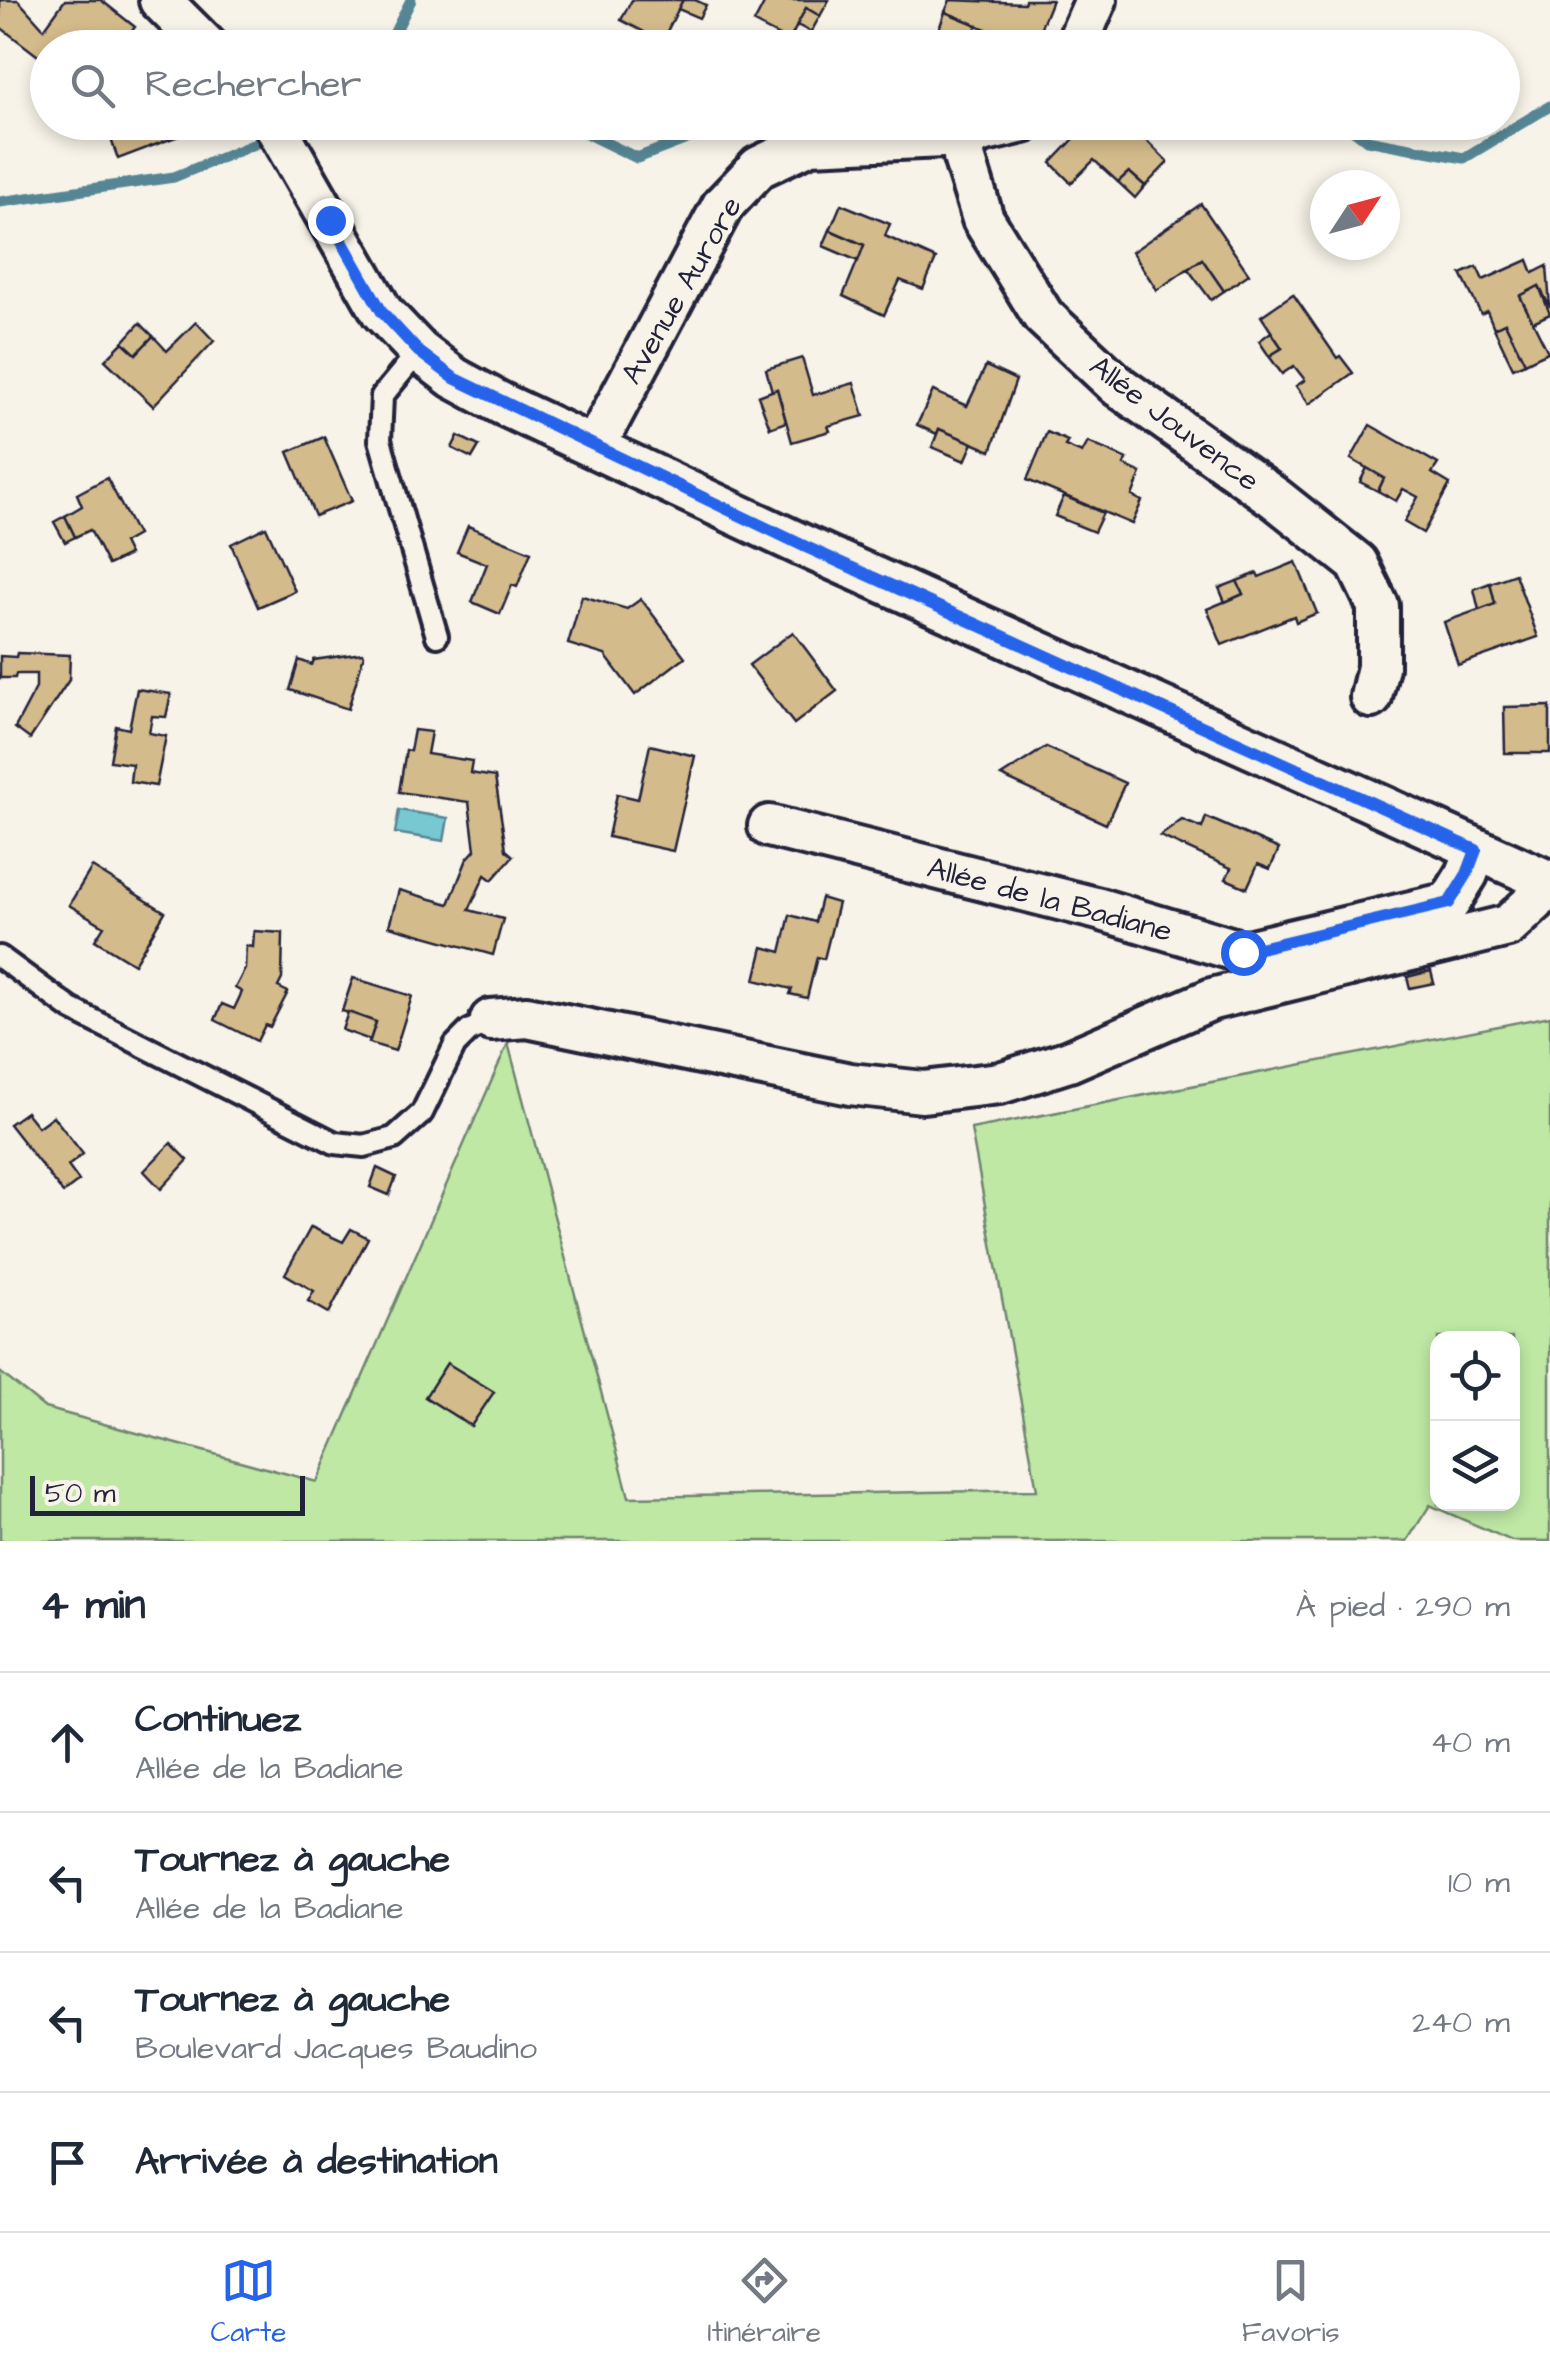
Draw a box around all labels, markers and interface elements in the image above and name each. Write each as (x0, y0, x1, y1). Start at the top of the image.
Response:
search box (30, 30, 1520, 140)
icon: search (65, 58, 120, 113)
text: Rechercher (145, 59, 361, 111)
north arrow (1310, 170, 1400, 260)
street label: Avenue Aurore (611, 189, 753, 392)
route end (308, 198, 354, 244)
street label: Allée Jouvence (1081, 346, 1268, 502)
street label: Allée de la Badiane (923, 847, 1177, 953)
route start (1221, 930, 1267, 976)
map controls (1430, 1331, 1520, 1511)
button: locate (1430, 1331, 1520, 1421)
button: layers (1430, 1421, 1520, 1511)
scale bar (30, 1471, 305, 1516)
text: 50 m (45, 1474, 116, 1513)
text: 4 min (40, 1577, 145, 1635)
text: À pied · 290 m (1296, 1584, 1510, 1629)
text: Continuez (135, 1694, 301, 1746)
icon: ahead (40, 1715, 95, 1770)
text: 40 m (1430, 1720, 1510, 1765)
text: Allée de la Badiane (135, 1746, 404, 1791)
text: Tournez à gauche (135, 1834, 450, 1886)
icon: left (40, 1855, 95, 1910)
text: 10 m (1448, 1860, 1510, 1905)
text: Allée de la Badiane (135, 1886, 404, 1931)
text: Tournez à gauche (135, 1974, 450, 2026)
icon: left (40, 1995, 95, 2050)
text: 240 m (1412, 2000, 1510, 2045)
text: Boulevard Jacques Baudino (135, 2026, 537, 2071)
icon: arrive (40, 2135, 95, 2190)
text: Arrivée à destination (135, 2136, 498, 2188)
tab: Carte (210, 2253, 286, 2352)
tab: Itinéraire (707, 2253, 821, 2352)
tab: Favoris (1242, 2253, 1340, 2352)

